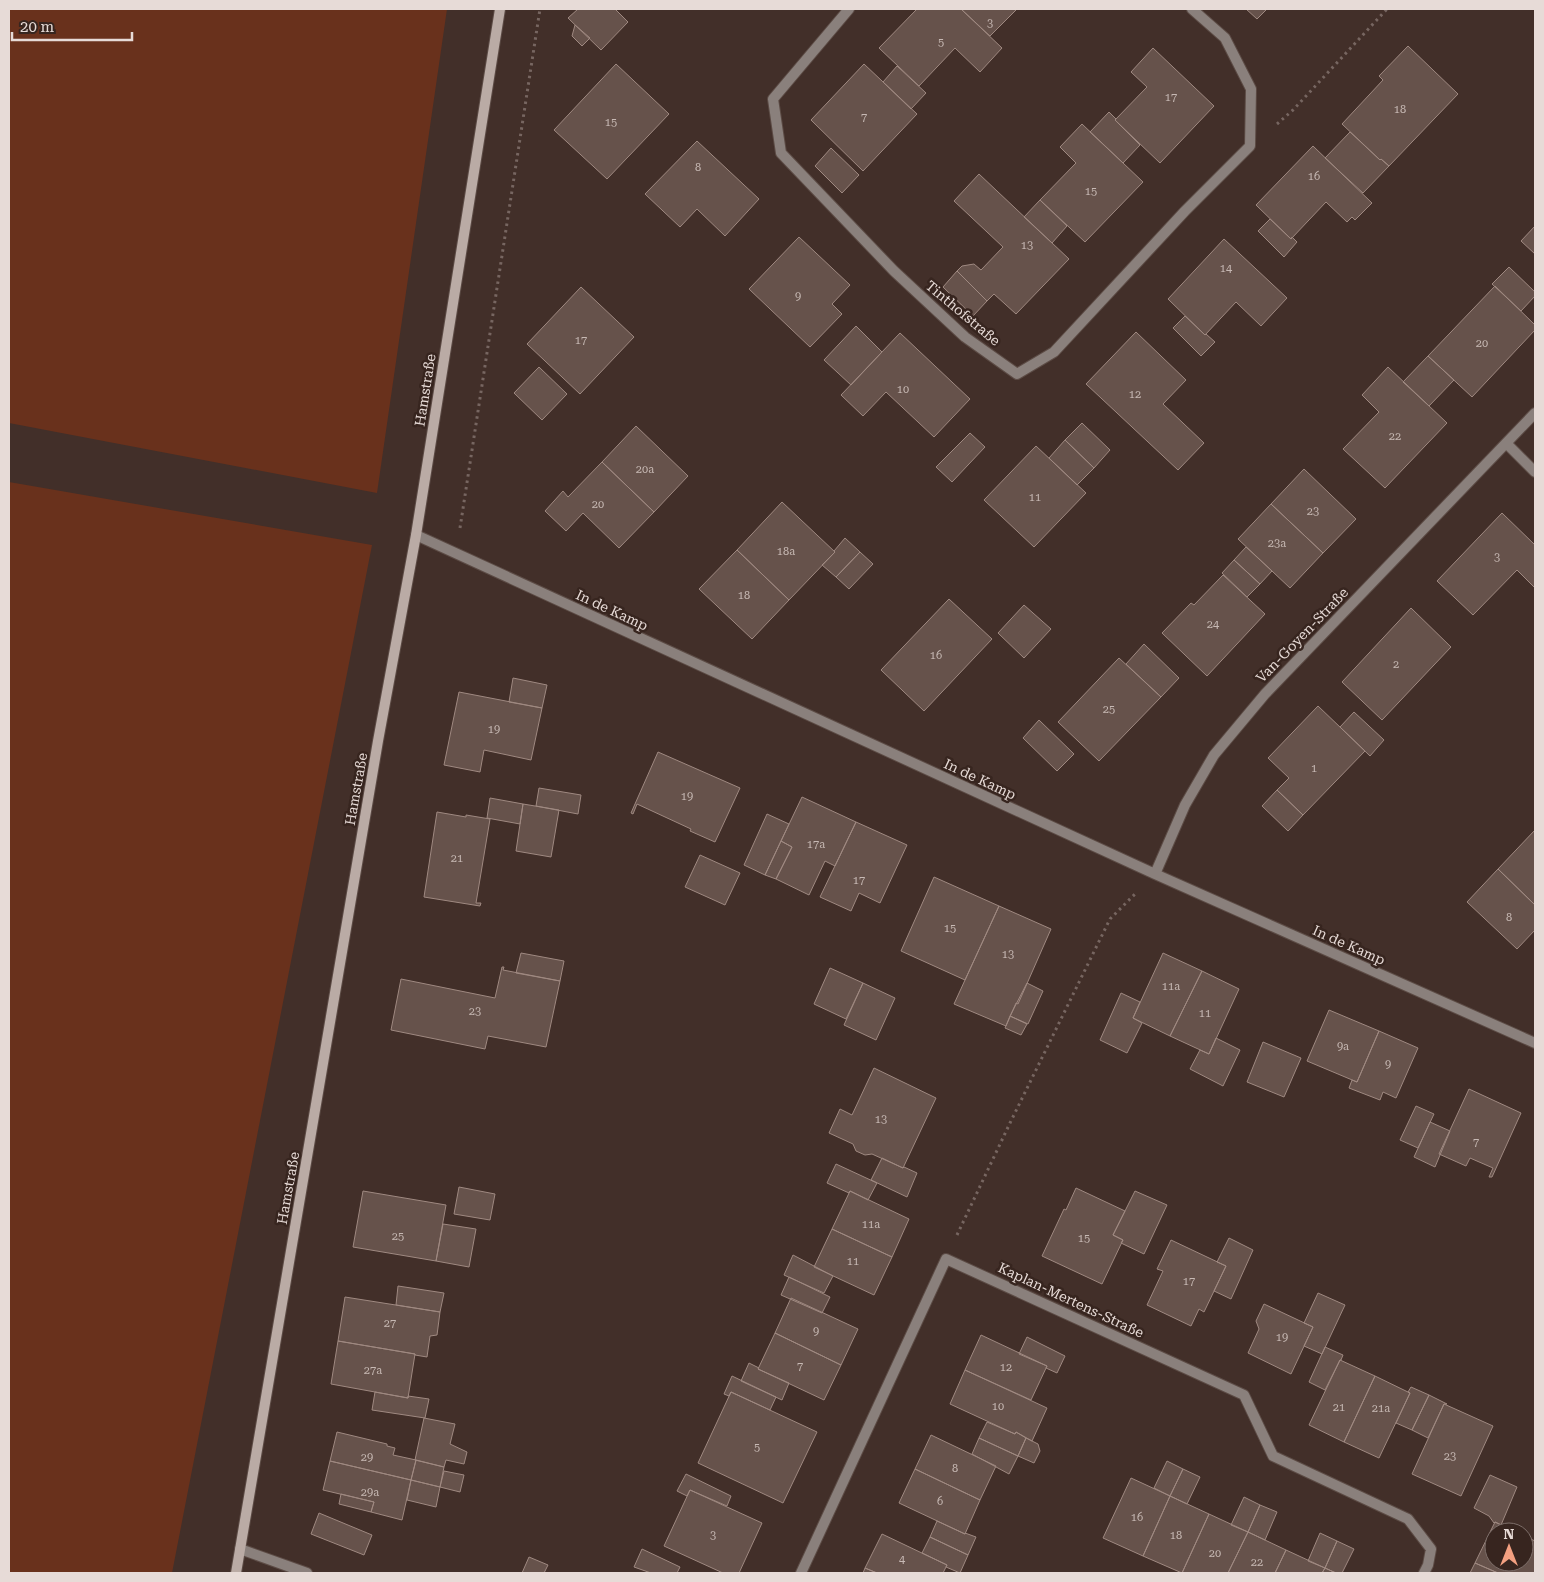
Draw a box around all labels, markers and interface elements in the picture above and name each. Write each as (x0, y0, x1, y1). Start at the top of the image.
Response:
scale bar (12, 10, 132, 42)
house number: 3 (987, 17, 993, 30)
text: 20 m (20, 18, 55, 36)
house number: 5 (938, 36, 944, 49)
house number: 17 (1165, 91, 1177, 104)
house number: 18 (1394, 103, 1406, 116)
house number: 7 (861, 111, 867, 124)
house number: 15 (605, 116, 617, 129)
house number: 8 (695, 161, 701, 174)
house number: 16 (1308, 170, 1320, 183)
house number: 15 (1085, 185, 1097, 198)
house number: 13 (1021, 239, 1033, 252)
house number: 14 (1220, 262, 1233, 275)
street label: Tinthofstraße (922, 277, 1004, 349)
house number: 9 (795, 290, 801, 303)
house number: 17 (575, 334, 587, 347)
house number: 20 (1476, 337, 1488, 350)
street label: Hamstraße (411, 352, 439, 427)
house number: 10 (897, 383, 909, 396)
house number: 12 (1129, 388, 1141, 401)
house number: 22 (1389, 430, 1401, 443)
house number: 20a (636, 463, 654, 476)
house number: 11 (1029, 491, 1041, 504)
house number: 20 (592, 498, 604, 511)
house number: 23 (1307, 505, 1319, 518)
house number: 23a (1268, 537, 1286, 550)
house number: 18a (777, 545, 795, 558)
house number: 3 (1494, 551, 1500, 564)
street label: Van-Goyen-Straße (1253, 584, 1352, 686)
street label: In de Kamp (573, 586, 651, 634)
house number: 18 (738, 589, 750, 602)
house number: 24 (1207, 618, 1220, 631)
house number: 16 (930, 649, 942, 662)
house number: 2 (1393, 658, 1399, 671)
house number: 25 (1103, 703, 1115, 716)
house number: 19 (488, 723, 500, 736)
street label: Hamstraße (342, 751, 370, 827)
street label: In de Kamp (941, 755, 1019, 803)
house number: 1 (1311, 762, 1317, 775)
house number: 19 (681, 790, 693, 803)
house number: 17a (807, 838, 825, 851)
house number: 21 (451, 852, 463, 865)
house number: 17 (853, 874, 865, 887)
house number: 8 (1506, 911, 1512, 924)
house number: 15 (944, 922, 956, 935)
street label: In de Kamp (1310, 922, 1388, 968)
house number: 13 (1002, 948, 1014, 961)
house number: 11a (1162, 980, 1180, 993)
house number: 23 (469, 1005, 481, 1018)
house number: 11 (1199, 1007, 1211, 1020)
house number: 9a (1337, 1040, 1349, 1053)
house number: 9 (1385, 1058, 1391, 1071)
house number: 13 (875, 1113, 887, 1126)
house number: 7 (1473, 1136, 1479, 1149)
street label: Hamstraße (274, 1150, 302, 1226)
house number: 11a (862, 1218, 880, 1231)
house number: 25 (392, 1230, 404, 1243)
house number: 15 (1078, 1232, 1090, 1245)
house number: 11 (847, 1255, 859, 1268)
street label: Kaplan-Mertens-Straße (996, 1259, 1147, 1341)
house number: 17 (1183, 1275, 1195, 1288)
house number: 27 (384, 1317, 396, 1330)
house number: 9 (813, 1325, 819, 1338)
house number: 19 (1276, 1331, 1288, 1344)
house number: 7 (797, 1360, 803, 1373)
house number: 12 (1000, 1361, 1012, 1374)
house number: 27a (364, 1364, 382, 1377)
house number: 10 (992, 1400, 1004, 1413)
house number: 21 (1333, 1401, 1345, 1414)
house number: 21a (1372, 1402, 1390, 1415)
house number: 5 (754, 1441, 760, 1454)
house number: 23 (1444, 1450, 1456, 1463)
house number: 29 (361, 1451, 373, 1464)
house number: 8 (952, 1462, 958, 1475)
house number: 29a (361, 1486, 379, 1499)
house number: 6 (937, 1495, 943, 1508)
house number: 16 (1131, 1511, 1143, 1524)
north arrow (1484, 1522, 1534, 1572)
text: N (1504, 1526, 1515, 1542)
house number: 3 (710, 1529, 716, 1542)
house number: 18 (1170, 1529, 1182, 1542)
house number: 20 (1209, 1547, 1221, 1560)
house number: 4 (899, 1553, 906, 1566)
house number: 22 (1251, 1556, 1263, 1569)

